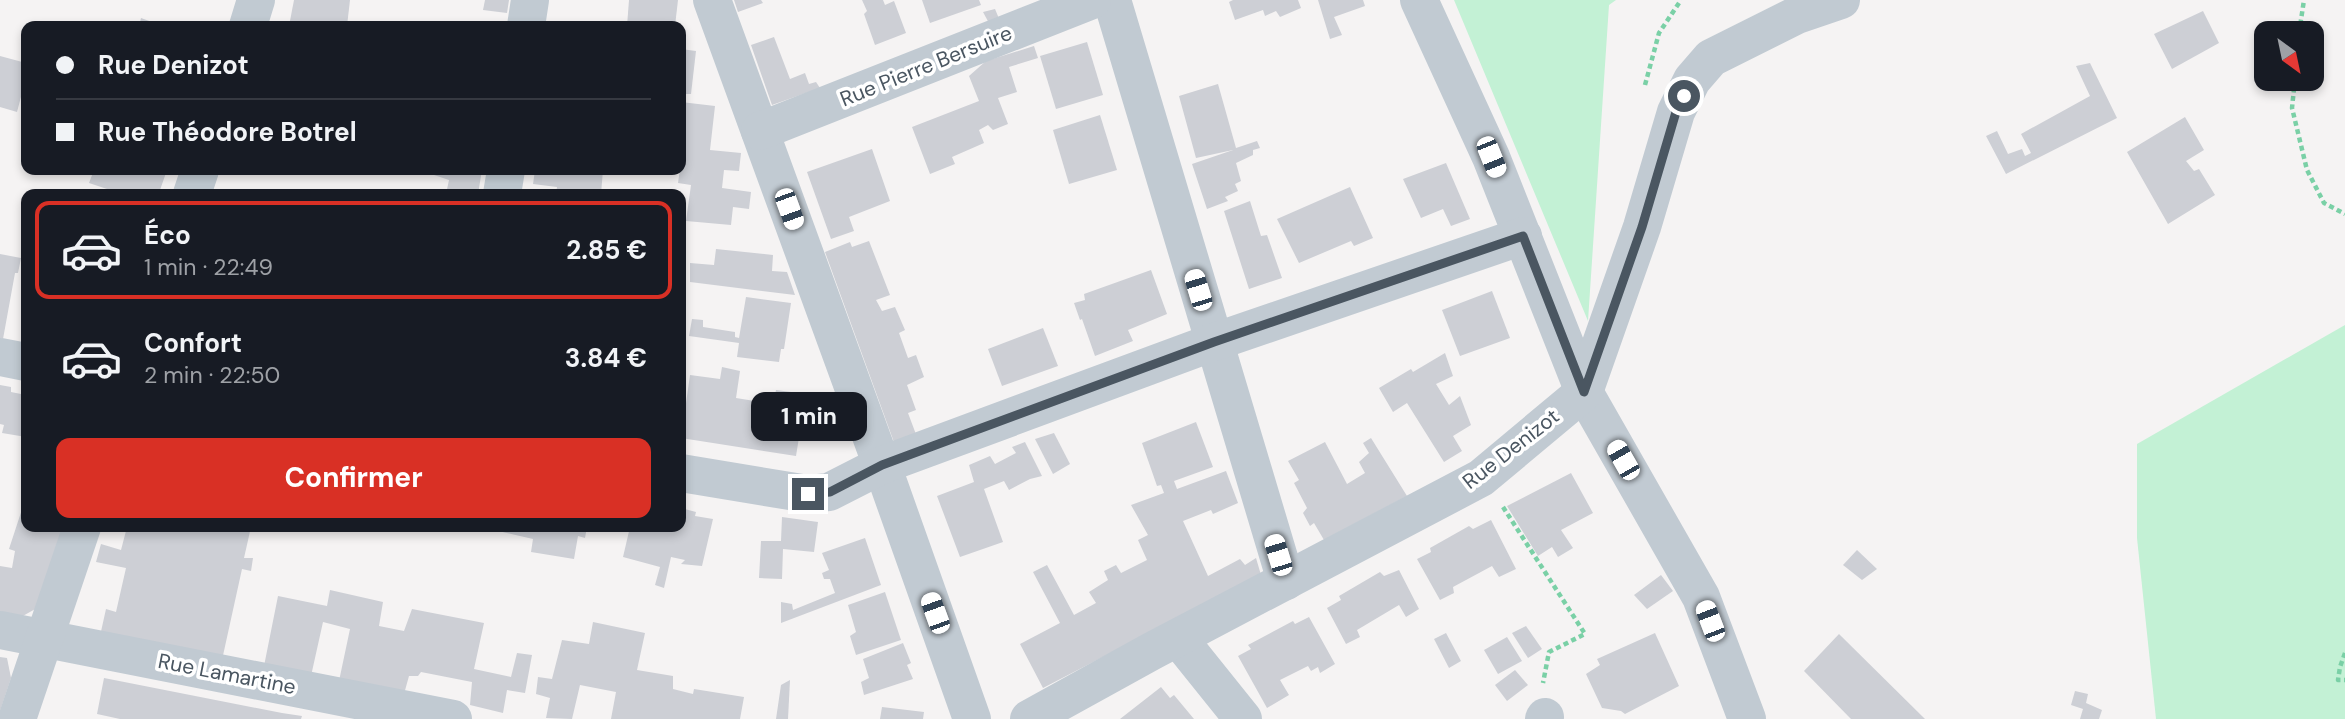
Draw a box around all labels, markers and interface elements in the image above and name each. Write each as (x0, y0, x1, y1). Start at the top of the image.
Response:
street label: Rue Pierre Bersuire (836, 19, 1016, 113)
north arrow (2254, 21, 2324, 91)
map controls (2254, 21, 2324, 91)
text: Rue Denizot (98, 48, 249, 82)
route start (1668, 80, 1700, 112)
text: Rue Théodore Botrel (98, 115, 357, 149)
car (1474, 134, 1509, 180)
car (772, 186, 807, 232)
text: Éco (144, 218, 191, 252)
icon: car (60, 219, 123, 282)
text: 2.85 € (566, 233, 647, 267)
text: 1 min · 22:49 (144, 252, 273, 282)
car (1182, 267, 1215, 313)
text: Confort (144, 326, 242, 360)
icon: car (60, 327, 123, 390)
text: 3.84 € (565, 341, 647, 375)
text: 2 min · 22:50 (144, 360, 280, 390)
callout: 1 min (750, 392, 866, 442)
text: 1 min (781, 401, 837, 431)
street label: Rue Denizot (1457, 402, 1565, 496)
car (1604, 437, 1643, 483)
button: Confirmer (56, 438, 651, 518)
route end (792, 478, 824, 510)
car (1262, 532, 1295, 578)
car (918, 590, 953, 636)
car (1693, 598, 1728, 644)
street label: Rue Lamartine (156, 647, 298, 701)

